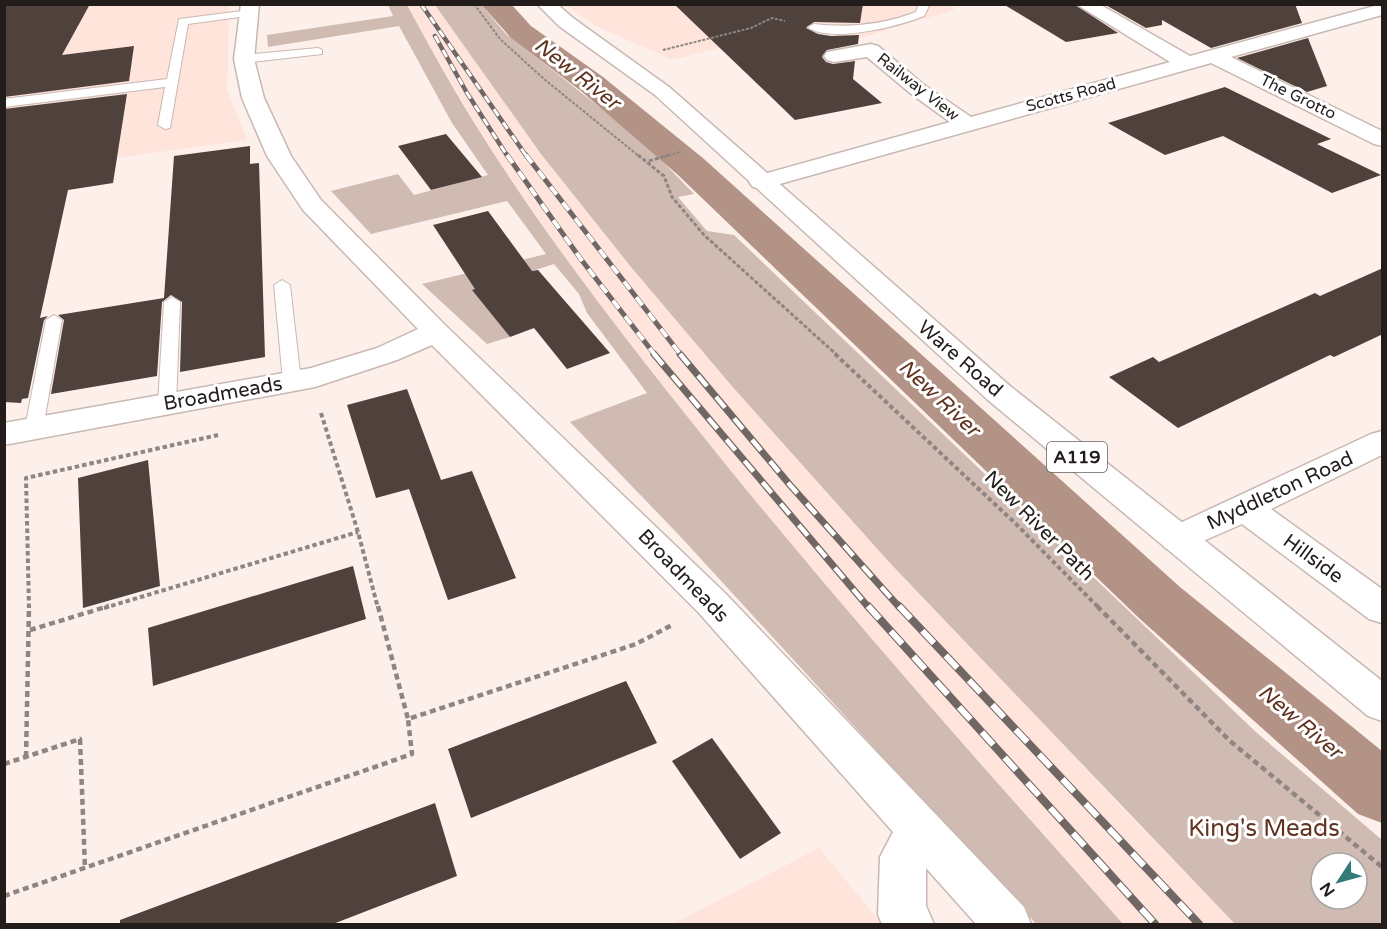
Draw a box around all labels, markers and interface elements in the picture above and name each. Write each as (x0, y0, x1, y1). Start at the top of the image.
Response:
water label: New River (529, 33, 627, 117)
street label: Railway View (873, 49, 963, 126)
street label: The Grotto (1257, 70, 1339, 124)
street label: Scotts Road (1024, 73, 1118, 117)
street label: Ware Road (913, 316, 1007, 402)
water label: New River (893, 354, 987, 444)
street label: Broadmeads (162, 372, 284, 416)
road number: A119 (1047, 442, 1107, 472)
street label: Myddleton Road (1203, 447, 1357, 535)
street label: New River Path (979, 466, 1099, 586)
street label: Broadmeads (633, 524, 733, 628)
street label: Hillside (1278, 529, 1348, 589)
water label: New River (1253, 680, 1349, 766)
park label: King's Meads (1188, 814, 1340, 843)
north arrow (1309, 851, 1369, 911)
text: N (1316, 878, 1340, 900)

